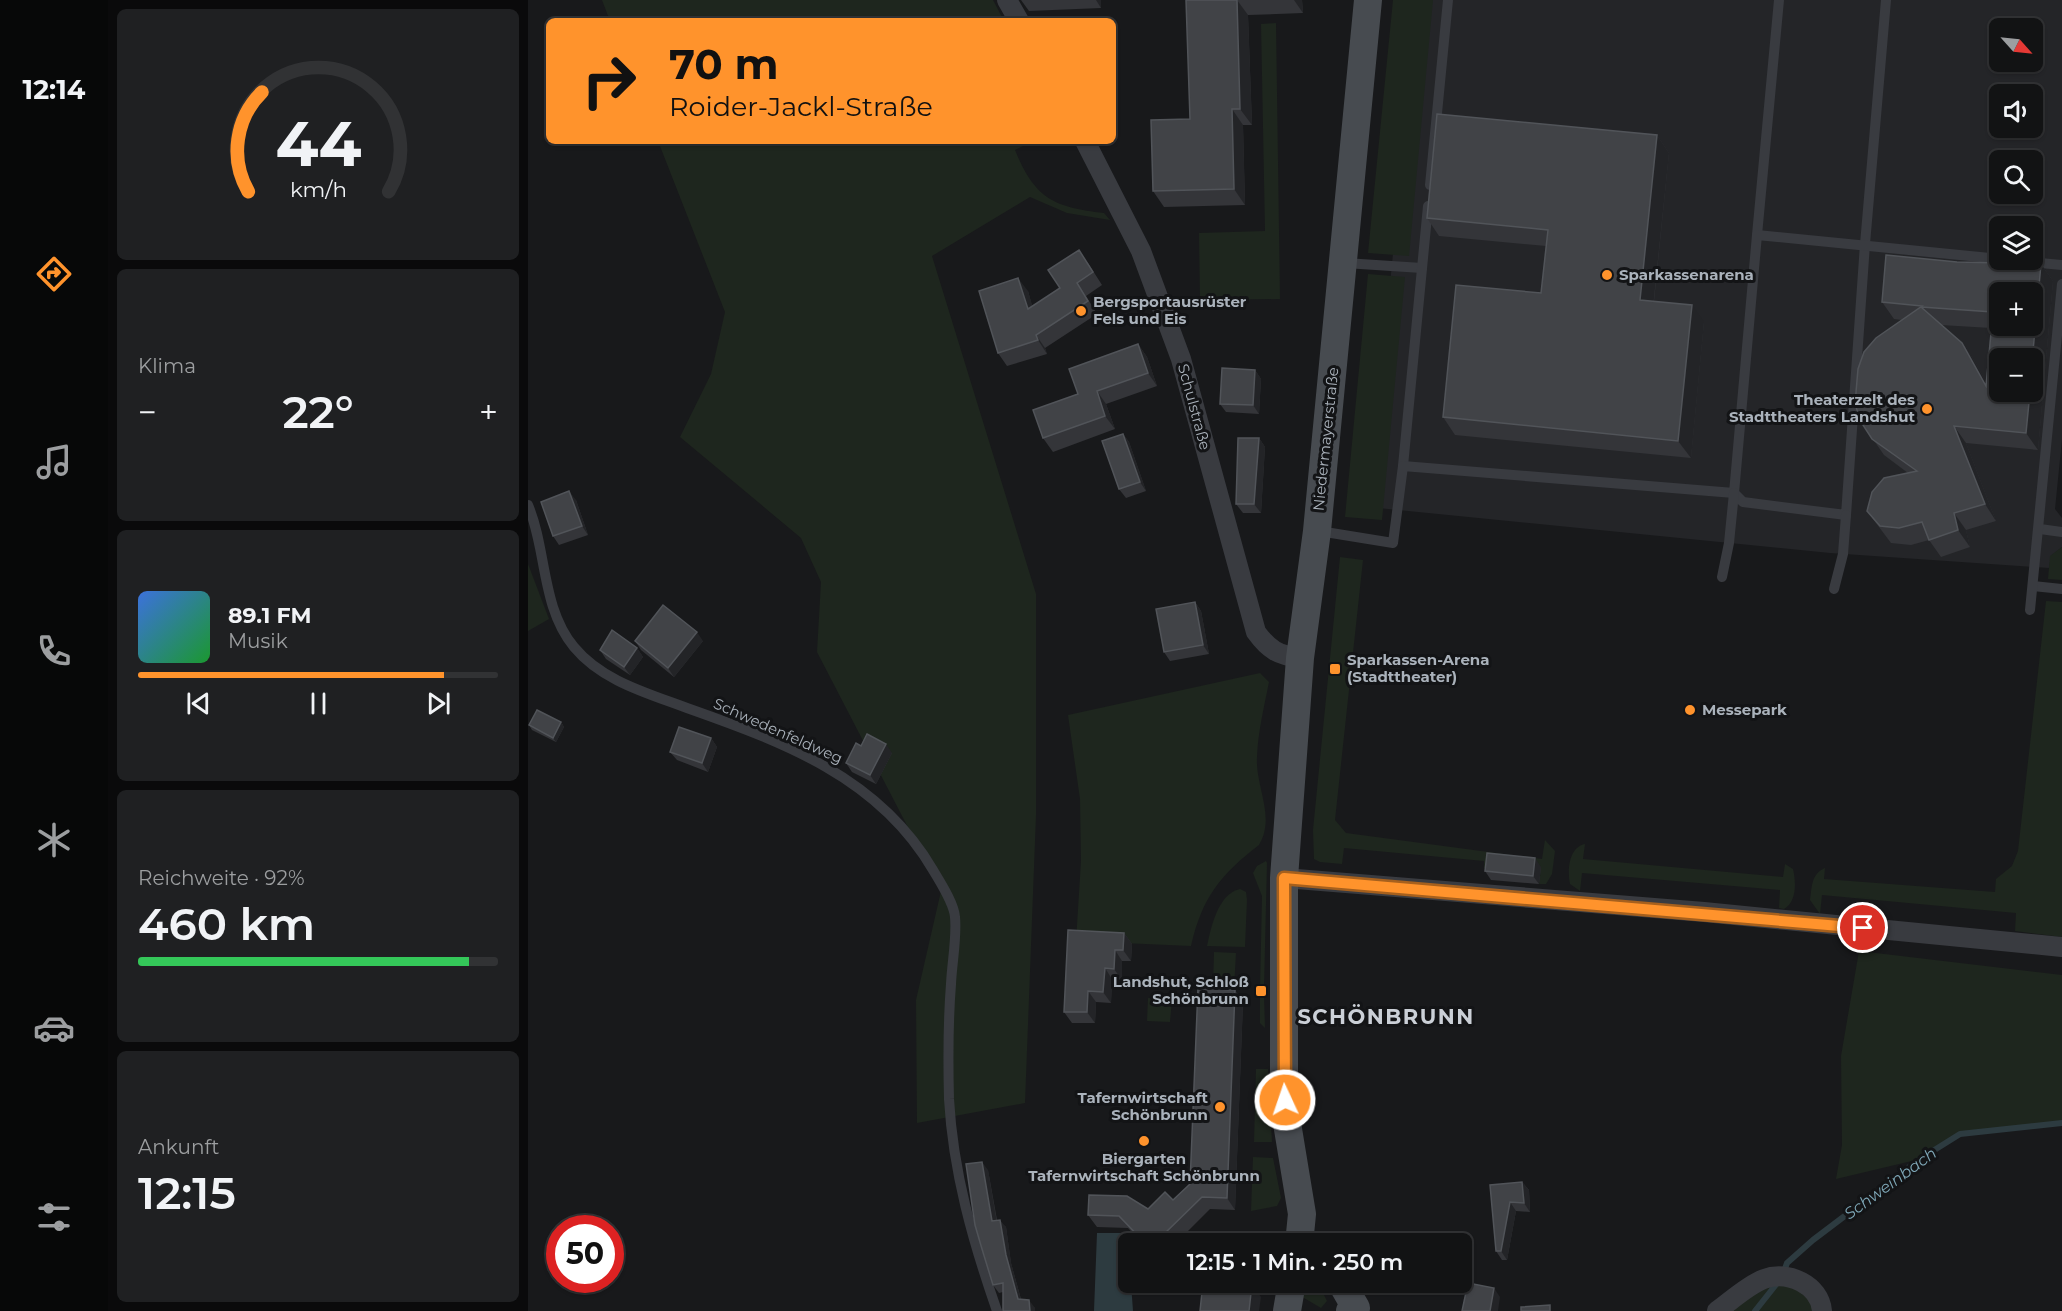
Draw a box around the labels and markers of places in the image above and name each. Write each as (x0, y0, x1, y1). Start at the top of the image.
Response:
place label: Sparkassenarena (1619, 265, 1754, 284)
marker: Sparkassenarena (1600, 268, 1614, 282)
place label: Bergsportausrüster Fels und Eis (1093, 292, 1247, 328)
marker: Bergsportausrüster Fels und Eis (1074, 304, 1088, 318)
place label: Theaterzelt des Stadttheaters Landshut (1729, 390, 1915, 426)
marker: Theaterzelt des Stadttheaters Landshut (1920, 402, 1934, 416)
place label: Sparkassen-Arena (Stadttheater) (1347, 650, 1490, 686)
marker: Sparkassen-Arena (Stadttheater) (1328, 662, 1342, 676)
place label: Messepark (1702, 700, 1787, 719)
marker: Messepark (1683, 703, 1697, 717)
pin (1837, 902, 1888, 953)
place label: Landshut, Schloß Schönbrunn (1113, 972, 1249, 1008)
marker: Landshut, Schloß Schönbrunn (1254, 984, 1268, 998)
place label: Tafernwirtschaft Schönbrunn (1078, 1088, 1208, 1124)
marker: Tafernwirtschaft Schönbrunn (1213, 1100, 1227, 1114)
marker: Biergarten Tafernwirtschaft Schönbrunn (1137, 1134, 1151, 1148)
place label: Biergarten Tafernwirtschaft Schönbrunn (1028, 1149, 1260, 1185)

